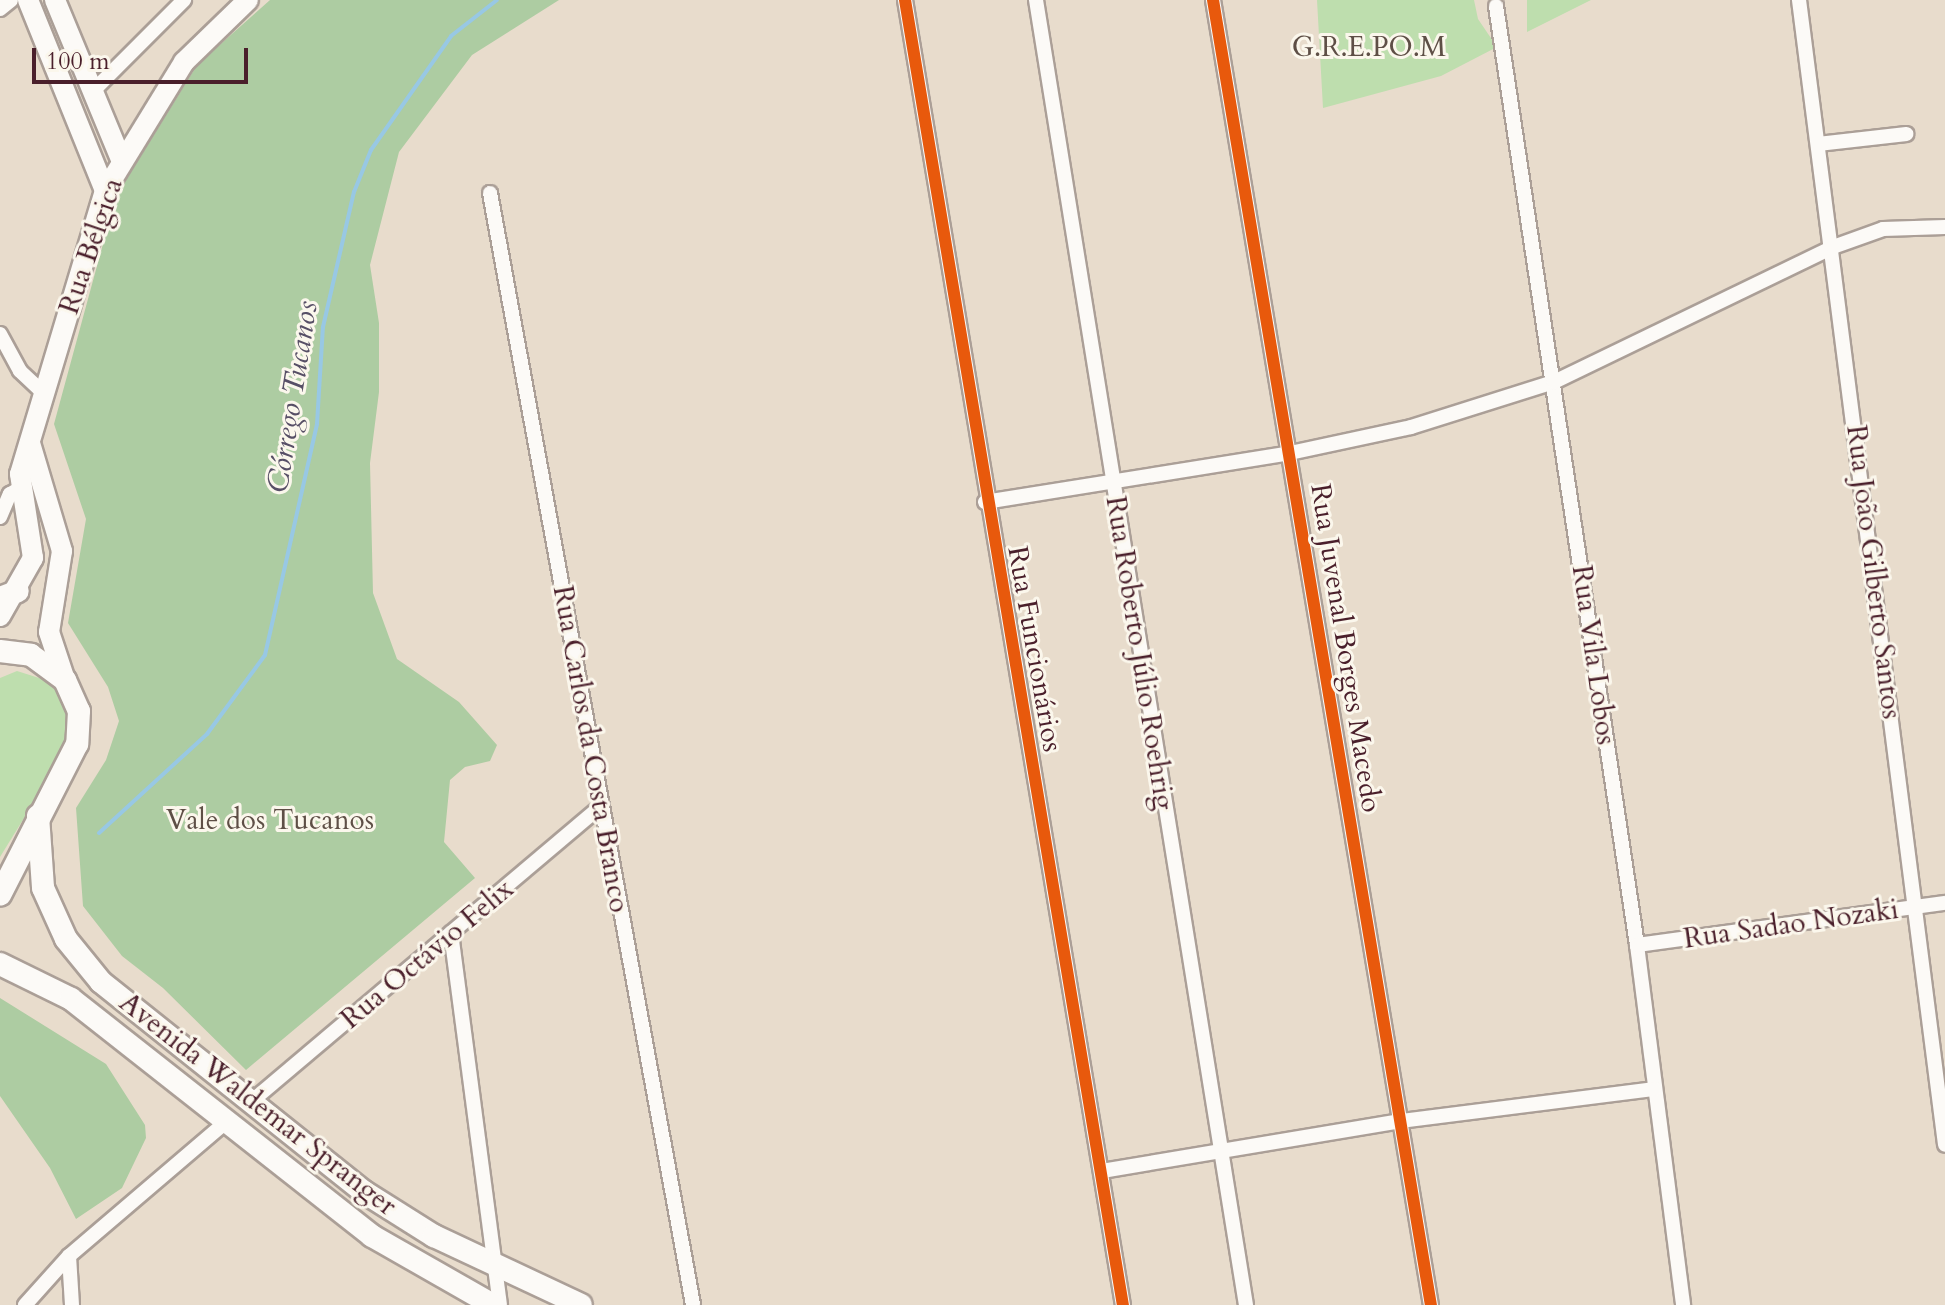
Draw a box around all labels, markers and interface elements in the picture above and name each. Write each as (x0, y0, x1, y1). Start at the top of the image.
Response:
park label: G.R.E.PO.M (1292, 30, 1446, 64)
scale bar (36, 32, 252, 82)
text: 100 m (46, 45, 110, 78)
street label: Rua Bélgica (52, 174, 130, 318)
water label: Córrego Tucanos (260, 298, 326, 496)
street label: Rua João Gilberto Santos (1839, 423, 1909, 721)
street label: Rua Juvenal Borges Macedo (1303, 481, 1389, 815)
street label: Rua Roberto Júlio Roehrig (1099, 494, 1181, 812)
street label: Rua Funcionários (1000, 544, 1070, 754)
street label: Rua Vila Lobos (1565, 563, 1623, 747)
street label: Rua Carlos da Costa Branco (546, 583, 636, 915)
park label: Vale dos Tucanos (166, 803, 374, 837)
street label: Rua Octávio Felix (334, 872, 520, 1036)
street label: Rua Sadao Nozaki (1681, 892, 1901, 956)
street label: Avenida Waldemar Spranger (113, 985, 403, 1223)

